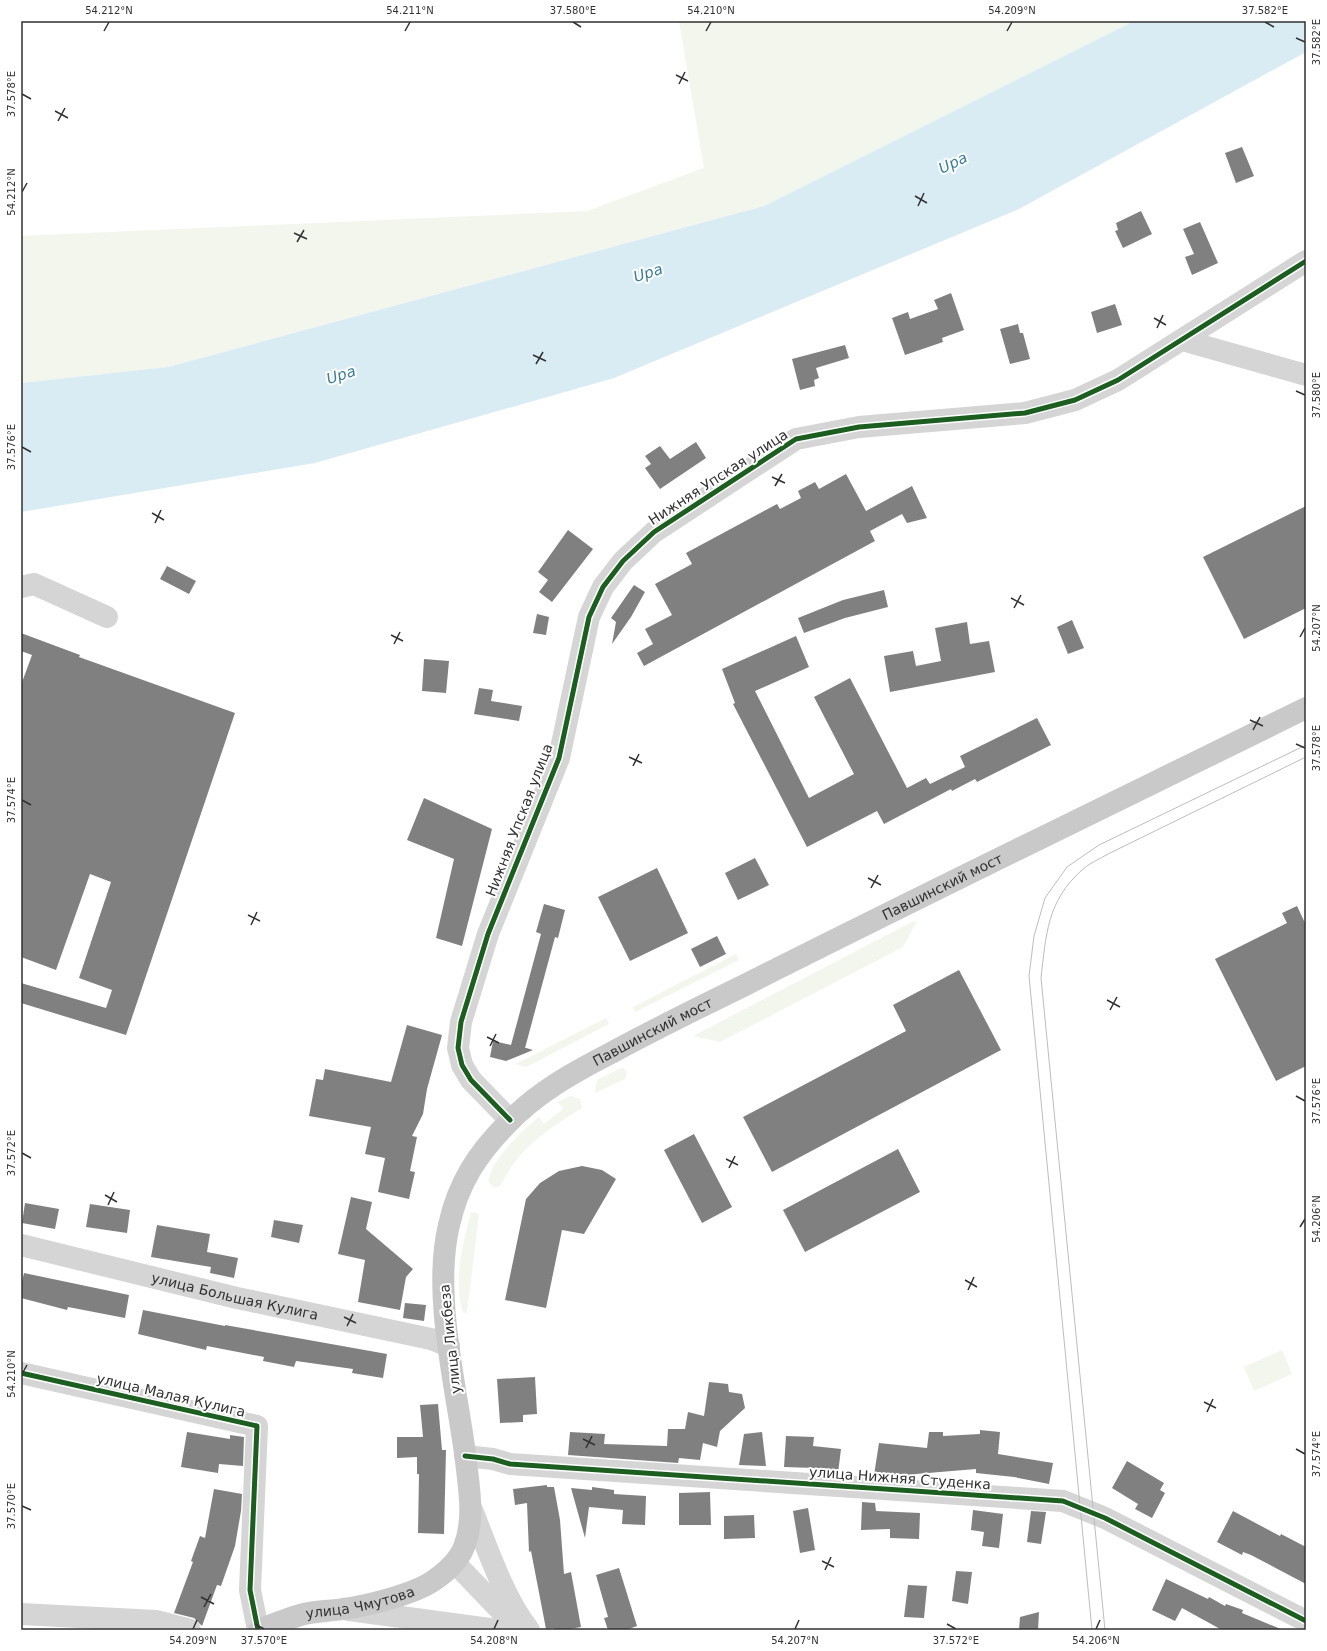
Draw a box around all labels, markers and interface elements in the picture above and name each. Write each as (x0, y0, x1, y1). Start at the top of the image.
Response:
text: 54.212°N (85, 5, 133, 16)
text: 54.211°N (386, 5, 434, 16)
text: 37.580°E (550, 5, 596, 16)
text: 54.210°N (687, 5, 735, 16)
text: 54.209°N (988, 5, 1036, 16)
text: 37.582°E (1242, 5, 1288, 16)
text: 37.582°E (1311, 19, 1322, 65)
text: 37.578°E (6, 71, 17, 117)
water label: Upa (936, 148, 970, 178)
text: 54.212°N (6, 168, 17, 216)
water label: Upa (631, 260, 665, 286)
water label: Upa (324, 362, 358, 388)
text: 37.580°E (1311, 372, 1322, 418)
text: 37.576°E (6, 424, 17, 470)
street label: Нижняя Упская улица (646, 426, 790, 528)
text: 54.207°N (1311, 604, 1322, 652)
text: 37.578°E (1311, 725, 1322, 771)
street label: Нижняя Упская улица (482, 741, 556, 899)
text: 37.574°E (6, 777, 17, 823)
street label: Павшинский мост (879, 850, 1005, 923)
street label: Павшинский мост (590, 994, 715, 1069)
text: 37.576°E (1311, 1078, 1322, 1124)
text: 37.572°E (6, 1130, 17, 1176)
text: 54.206°N (1311, 1195, 1322, 1243)
street label: улица Большая Кулига (150, 1269, 320, 1323)
street label: улица Ликбеза (436, 1283, 464, 1395)
text: 54.210°N (6, 1350, 17, 1398)
street label: улица Малая Кулига (95, 1370, 247, 1420)
text: 37.574°E (1311, 1431, 1322, 1477)
street label: улица Нижняя Cтуденкa (809, 1464, 991, 1492)
text: 37.570°E (6, 1483, 17, 1529)
street label: улица Чмутова (304, 1583, 417, 1621)
text: 54.209°N (169, 1635, 217, 1646)
text: 37.570°E (241, 1635, 287, 1646)
text: 54.208°N (470, 1635, 518, 1646)
text: 54.207°N (771, 1635, 819, 1646)
text: 37.572°E (933, 1635, 979, 1646)
text: 54.206°N (1072, 1635, 1120, 1646)

